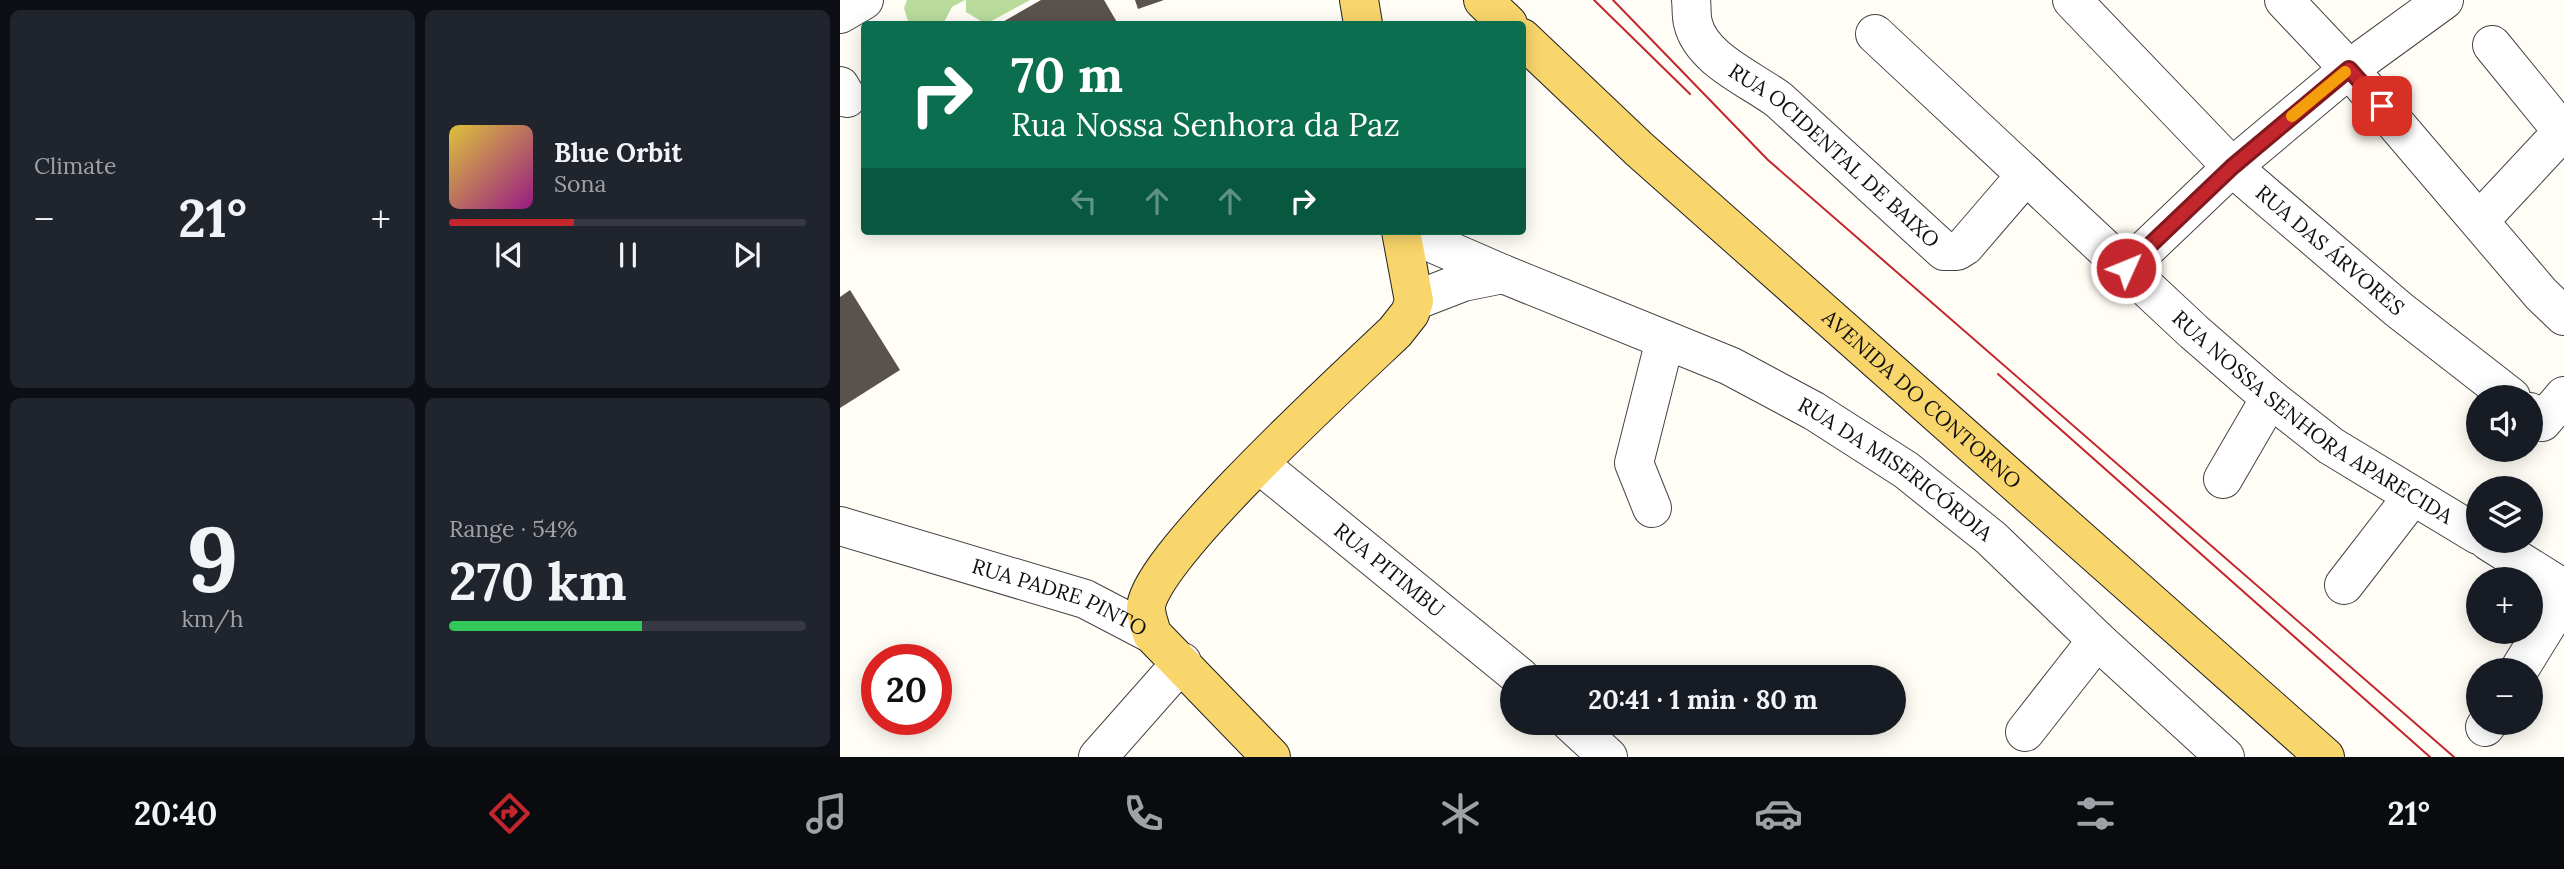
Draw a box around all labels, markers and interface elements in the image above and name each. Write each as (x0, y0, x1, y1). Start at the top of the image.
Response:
text: 70 m (1011, 43, 1123, 105)
icon: right (896, 49, 987, 140)
street label: RUA OCIDENTAL DE BAIXO (1724, 57, 1946, 253)
pin (2352, 76, 2412, 136)
icon: arrive (2363, 87, 2401, 125)
text: Rua Nossa Senhora da Paz (1011, 104, 1400, 145)
text: Blue Orbit (554, 136, 682, 169)
text: Climate (34, 151, 116, 180)
text: Sona (554, 169, 606, 198)
street label: RUA DAS ÁRVORES (2250, 179, 2410, 321)
icon: left (1065, 182, 1103, 220)
icon: ahead (1138, 182, 1176, 220)
icon: ahead (1211, 182, 1249, 220)
icon: right (1284, 182, 1322, 220)
text: 21° (178, 185, 247, 251)
text: − (34, 195, 54, 243)
text: + (371, 195, 391, 243)
position arrow (2089, 231, 2163, 305)
icon: previous (490, 236, 528, 274)
icon: pause (609, 236, 647, 274)
icon: next (728, 236, 766, 274)
street label: AVENIDA DO CONTORNO (1816, 303, 2027, 494)
street label: RUA NOSSA SENHORA APARECIDA (2167, 304, 2459, 530)
map controls (2466, 385, 2543, 735)
button: sound (2466, 385, 2543, 462)
street label: RUA DA MISERICÓRDIA (1793, 391, 1999, 547)
button: layers (2466, 476, 2543, 553)
text: 9 (186, 500, 239, 617)
text: Range · 54% (449, 514, 577, 543)
street label: RUA PITIMBU (1329, 517, 1451, 623)
text: 270 km (449, 548, 627, 614)
street label: RUA PADRE PINTO (969, 552, 1152, 642)
button: + (2466, 567, 2543, 644)
text: km/h (181, 604, 244, 633)
speed limit sign: 20 (861, 644, 952, 735)
button: − (2466, 658, 2543, 735)
text: 20:41 · 1 min · 80 m (1588, 683, 1818, 716)
icon: directions (485, 789, 534, 838)
icon: music (802, 789, 851, 838)
icon: phone (1119, 789, 1168, 838)
icon: climate (1436, 789, 1485, 838)
icon: car (1754, 789, 1803, 838)
icon: filters (2071, 789, 2120, 838)
text: 20:40 (134, 793, 217, 834)
text: 21° (2388, 793, 2430, 834)

